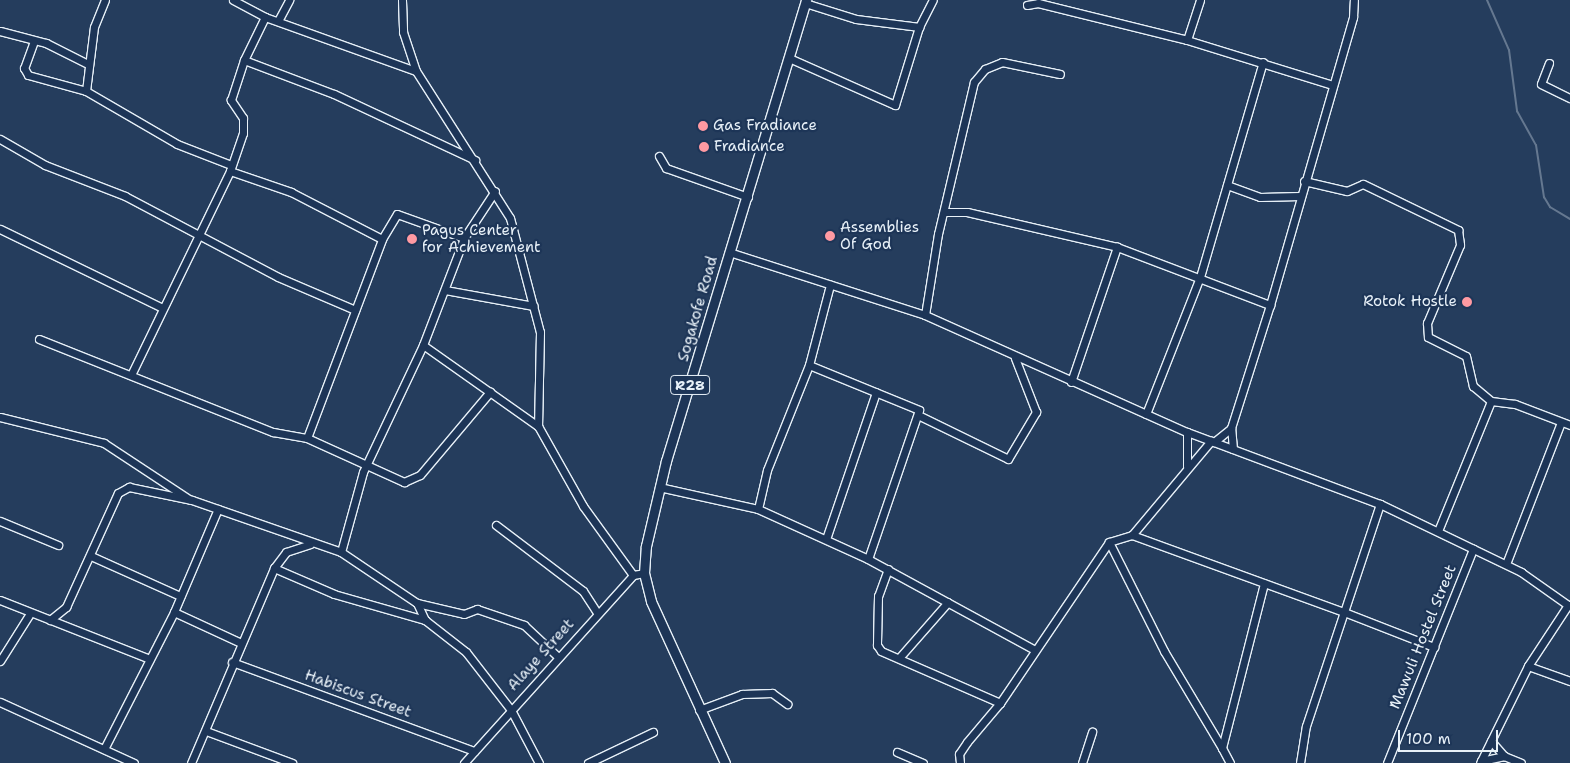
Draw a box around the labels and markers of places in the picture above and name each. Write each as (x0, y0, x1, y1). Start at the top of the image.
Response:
place label: Gas Fradiance (713, 117, 817, 135)
marker: Gas Fradiance (697, 120, 709, 132)
place label: Fradiance (714, 138, 785, 156)
marker: Fradiance (698, 141, 710, 153)
place label: Assemblies Of God (840, 218, 919, 253)
place label: Pagus Center for Achievement (422, 221, 541, 256)
marker: Assemblies Of God (824, 230, 836, 242)
marker: Pagus Center for Achievement (406, 233, 418, 245)
place label: Rotok Hostle (1363, 293, 1457, 311)
marker: Rotok Hostle (1461, 296, 1473, 308)

